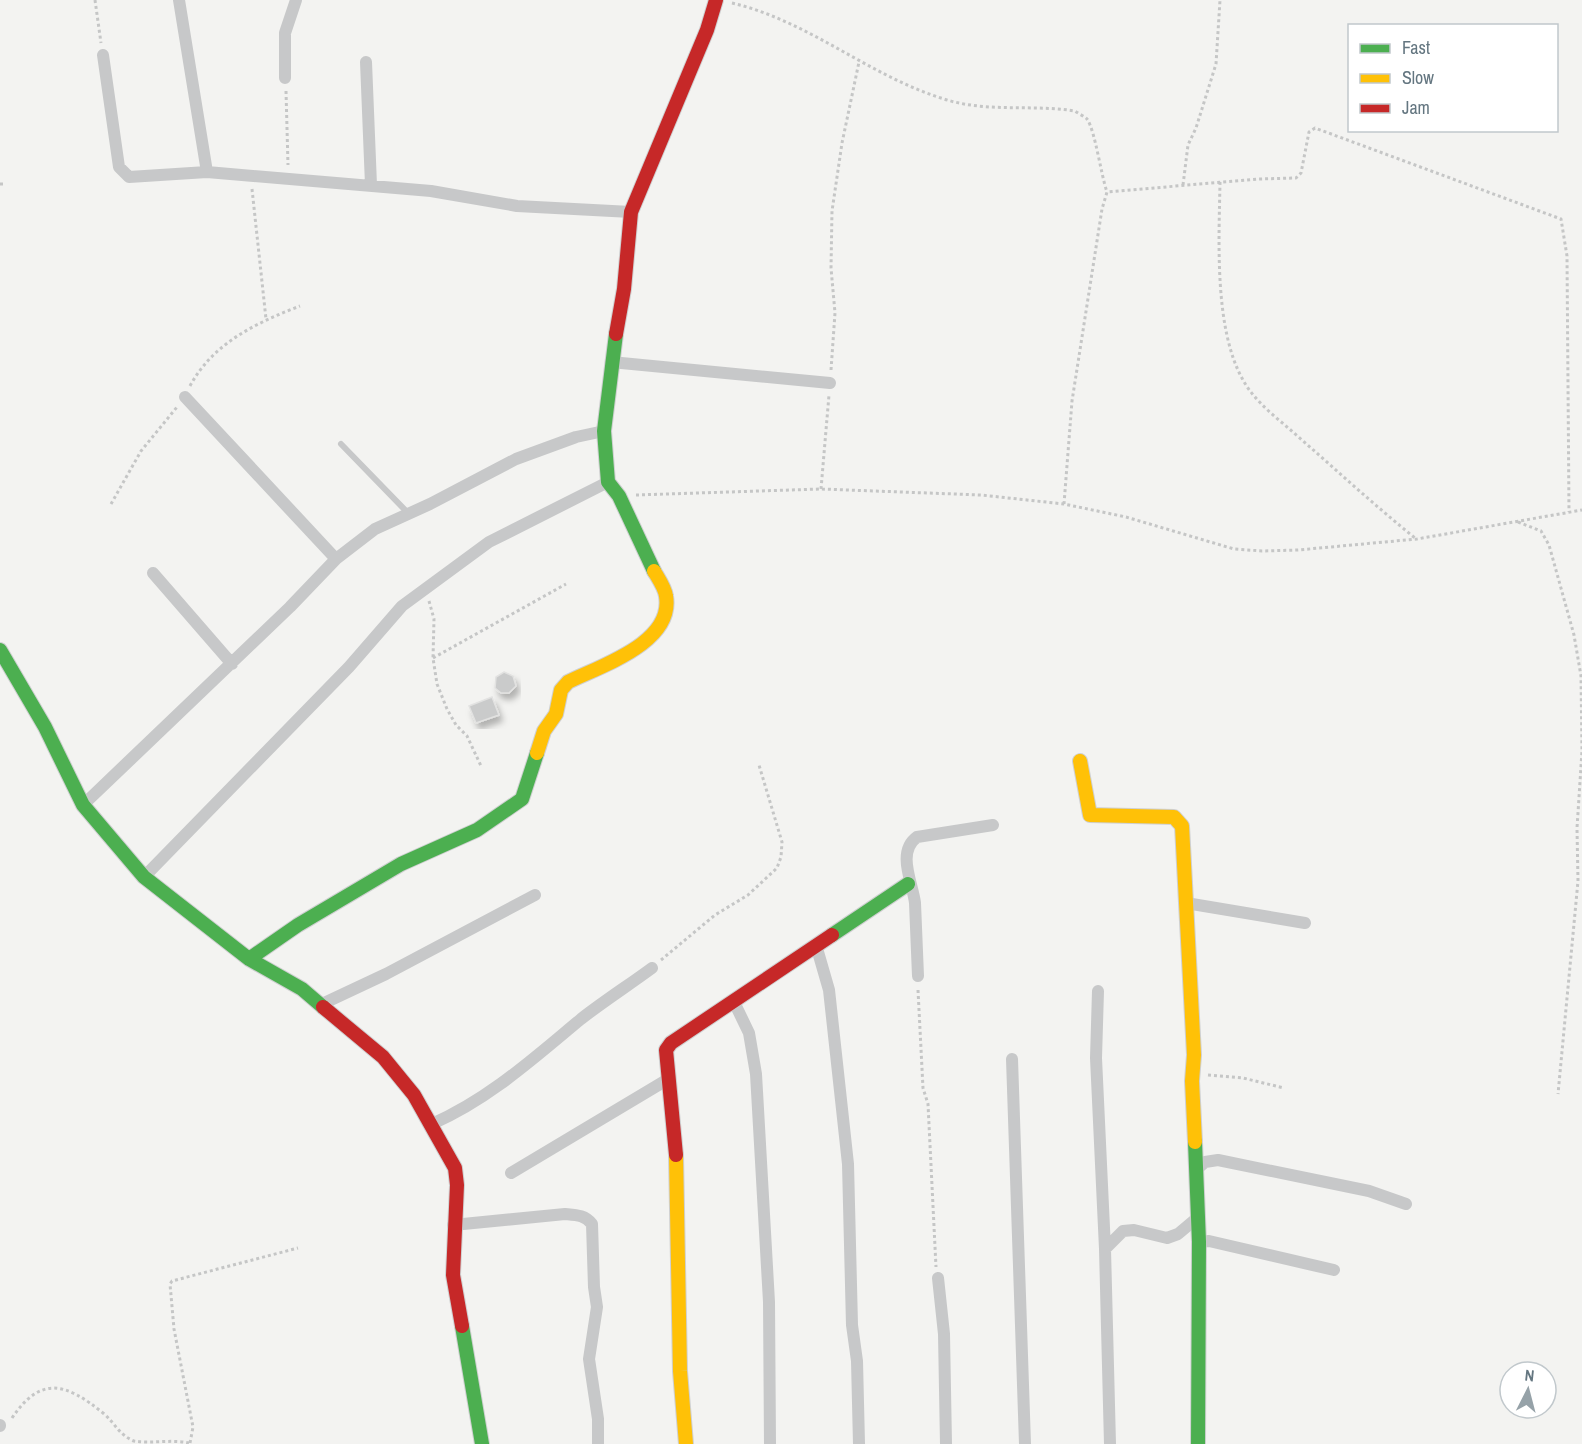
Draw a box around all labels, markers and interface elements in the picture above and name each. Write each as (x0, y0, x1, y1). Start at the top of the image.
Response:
legend (1348, 24, 1558, 132)
text: Fast (1402, 35, 1430, 60)
text: Slow (1402, 65, 1434, 90)
text: Jam (1402, 95, 1430, 120)
north arrow (1498, 1360, 1558, 1420)
text: N (1524, 1364, 1535, 1387)

